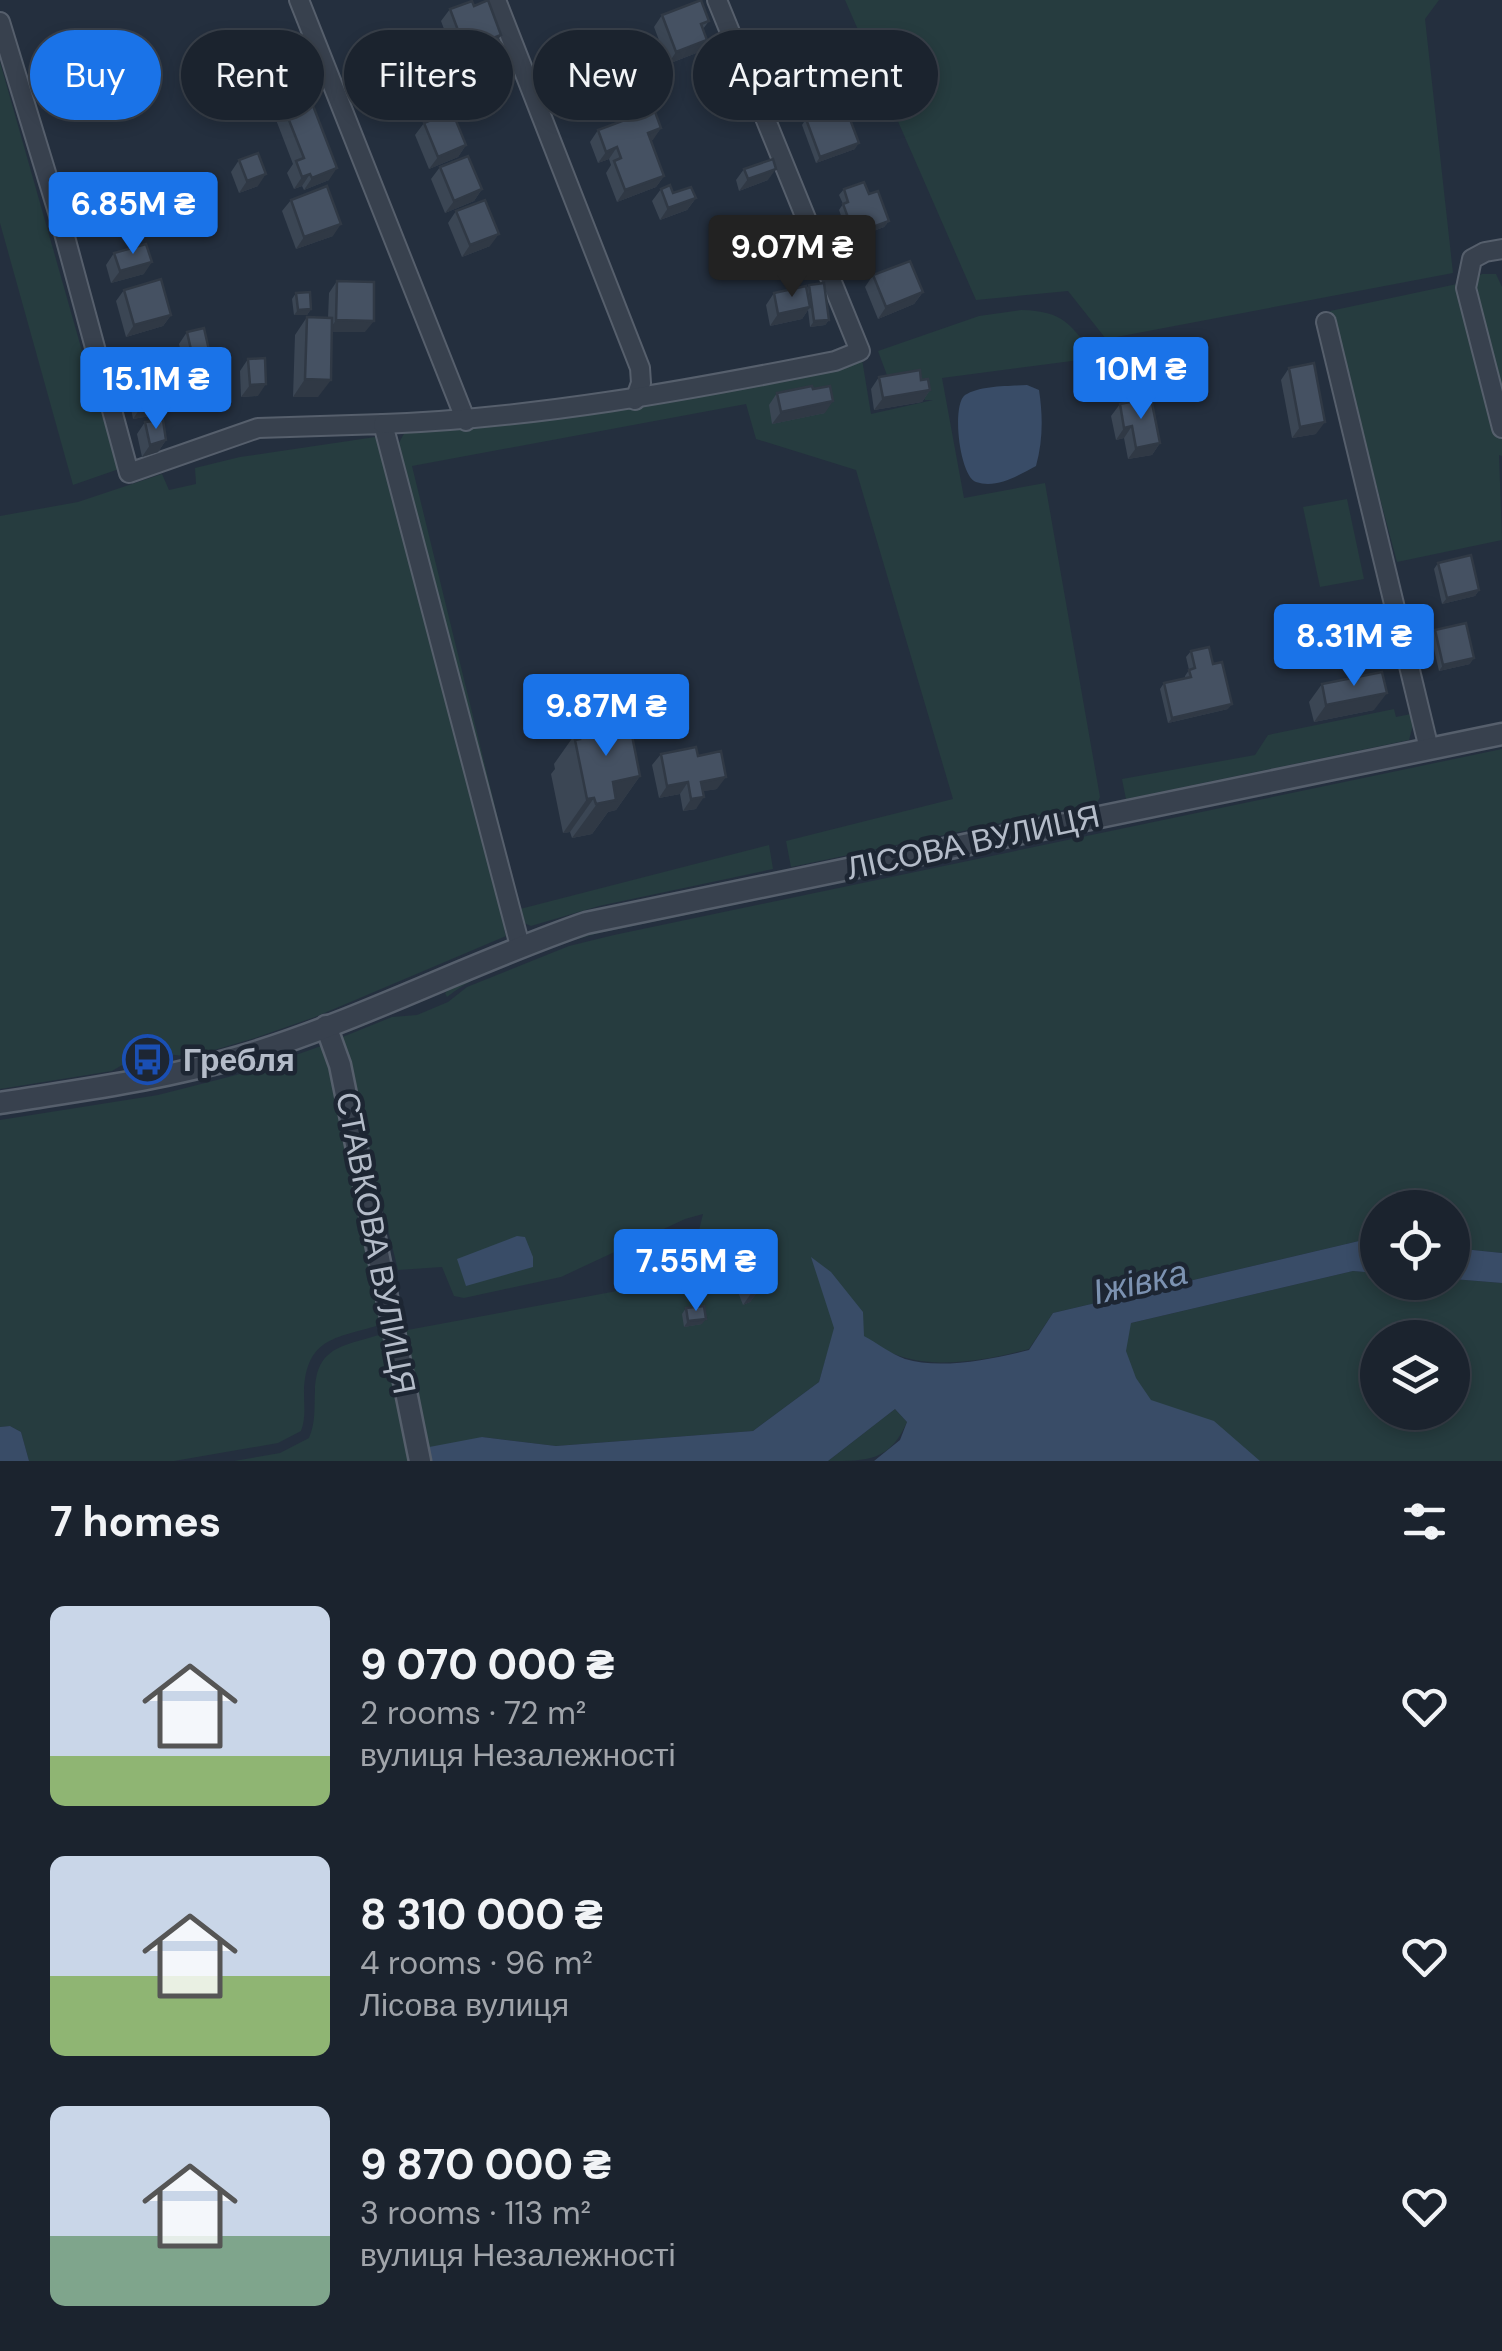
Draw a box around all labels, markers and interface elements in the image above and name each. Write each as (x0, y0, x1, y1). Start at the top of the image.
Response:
chip: Buy (30, 30, 161, 120)
chip: Rent (181, 30, 324, 120)
chip: Filters (344, 30, 513, 120)
chip: New (533, 30, 673, 120)
chip: Apartment (693, 30, 938, 120)
pin: 6.85M ₴ (41, 172, 225, 257)
text: 6.85M ₴ (71, 183, 195, 225)
pin: 9.07M ₴ (700, 215, 884, 300)
text: 9.07M ₴ (731, 226, 853, 268)
pin: 10M ₴ (1071, 337, 1211, 422)
pin: 15.1M ₴ (64, 347, 248, 432)
text: 10M ₴ (1095, 348, 1187, 390)
text: 15.1M ₴ (102, 358, 210, 400)
pin: 8.31M ₴ (1262, 604, 1446, 689)
text: 8.31M ₴ (1296, 615, 1412, 657)
pin: 9.87M ₴ (514, 674, 698, 759)
text: 9.87M ₴ (545, 685, 667, 727)
street label: ЛІСОВА ВУЛИЦЯ (843, 795, 1103, 889)
bus stop icon: Гребля (122, 1034, 174, 1086)
place label: Гребля (183, 1039, 295, 1081)
street label: СТАВКОВА ВУЛИЦЯ (326, 1088, 426, 1398)
map controls (1360, 1190, 1470, 1430)
button: locate (1360, 1190, 1470, 1300)
pin: 7.55M ₴ (604, 1229, 788, 1314)
text: 7.55M ₴ (636, 1240, 756, 1282)
water label: Іжівка (1088, 1249, 1192, 1315)
button: layers (1360, 1320, 1470, 1430)
text: 7 homes (50, 1494, 221, 1549)
icon: filters (1397, 1494, 1452, 1549)
text: 9 070 000 ₴ (360, 1637, 614, 1692)
icon: home (130, 1646, 250, 1766)
icon: heart (1397, 1679, 1452, 1734)
text: 2 rooms · 72 m² (360, 1692, 586, 1734)
text: вулиця Незалежності (360, 1734, 676, 1776)
text: 8 310 000 ₴ (360, 1887, 603, 1942)
icon: home (130, 1896, 250, 2016)
icon: heart (1397, 1929, 1452, 1984)
text: 4 rooms · 96 m² (360, 1942, 593, 1984)
text: Лісова вулиця (360, 1984, 569, 2026)
text: 9 870 000 ₴ (360, 2137, 611, 2192)
icon: home (130, 2146, 250, 2266)
icon: heart (1397, 2179, 1452, 2234)
text: 3 rooms · 113 m² (360, 2192, 591, 2234)
text: вулиця Незалежності (360, 2234, 676, 2276)

